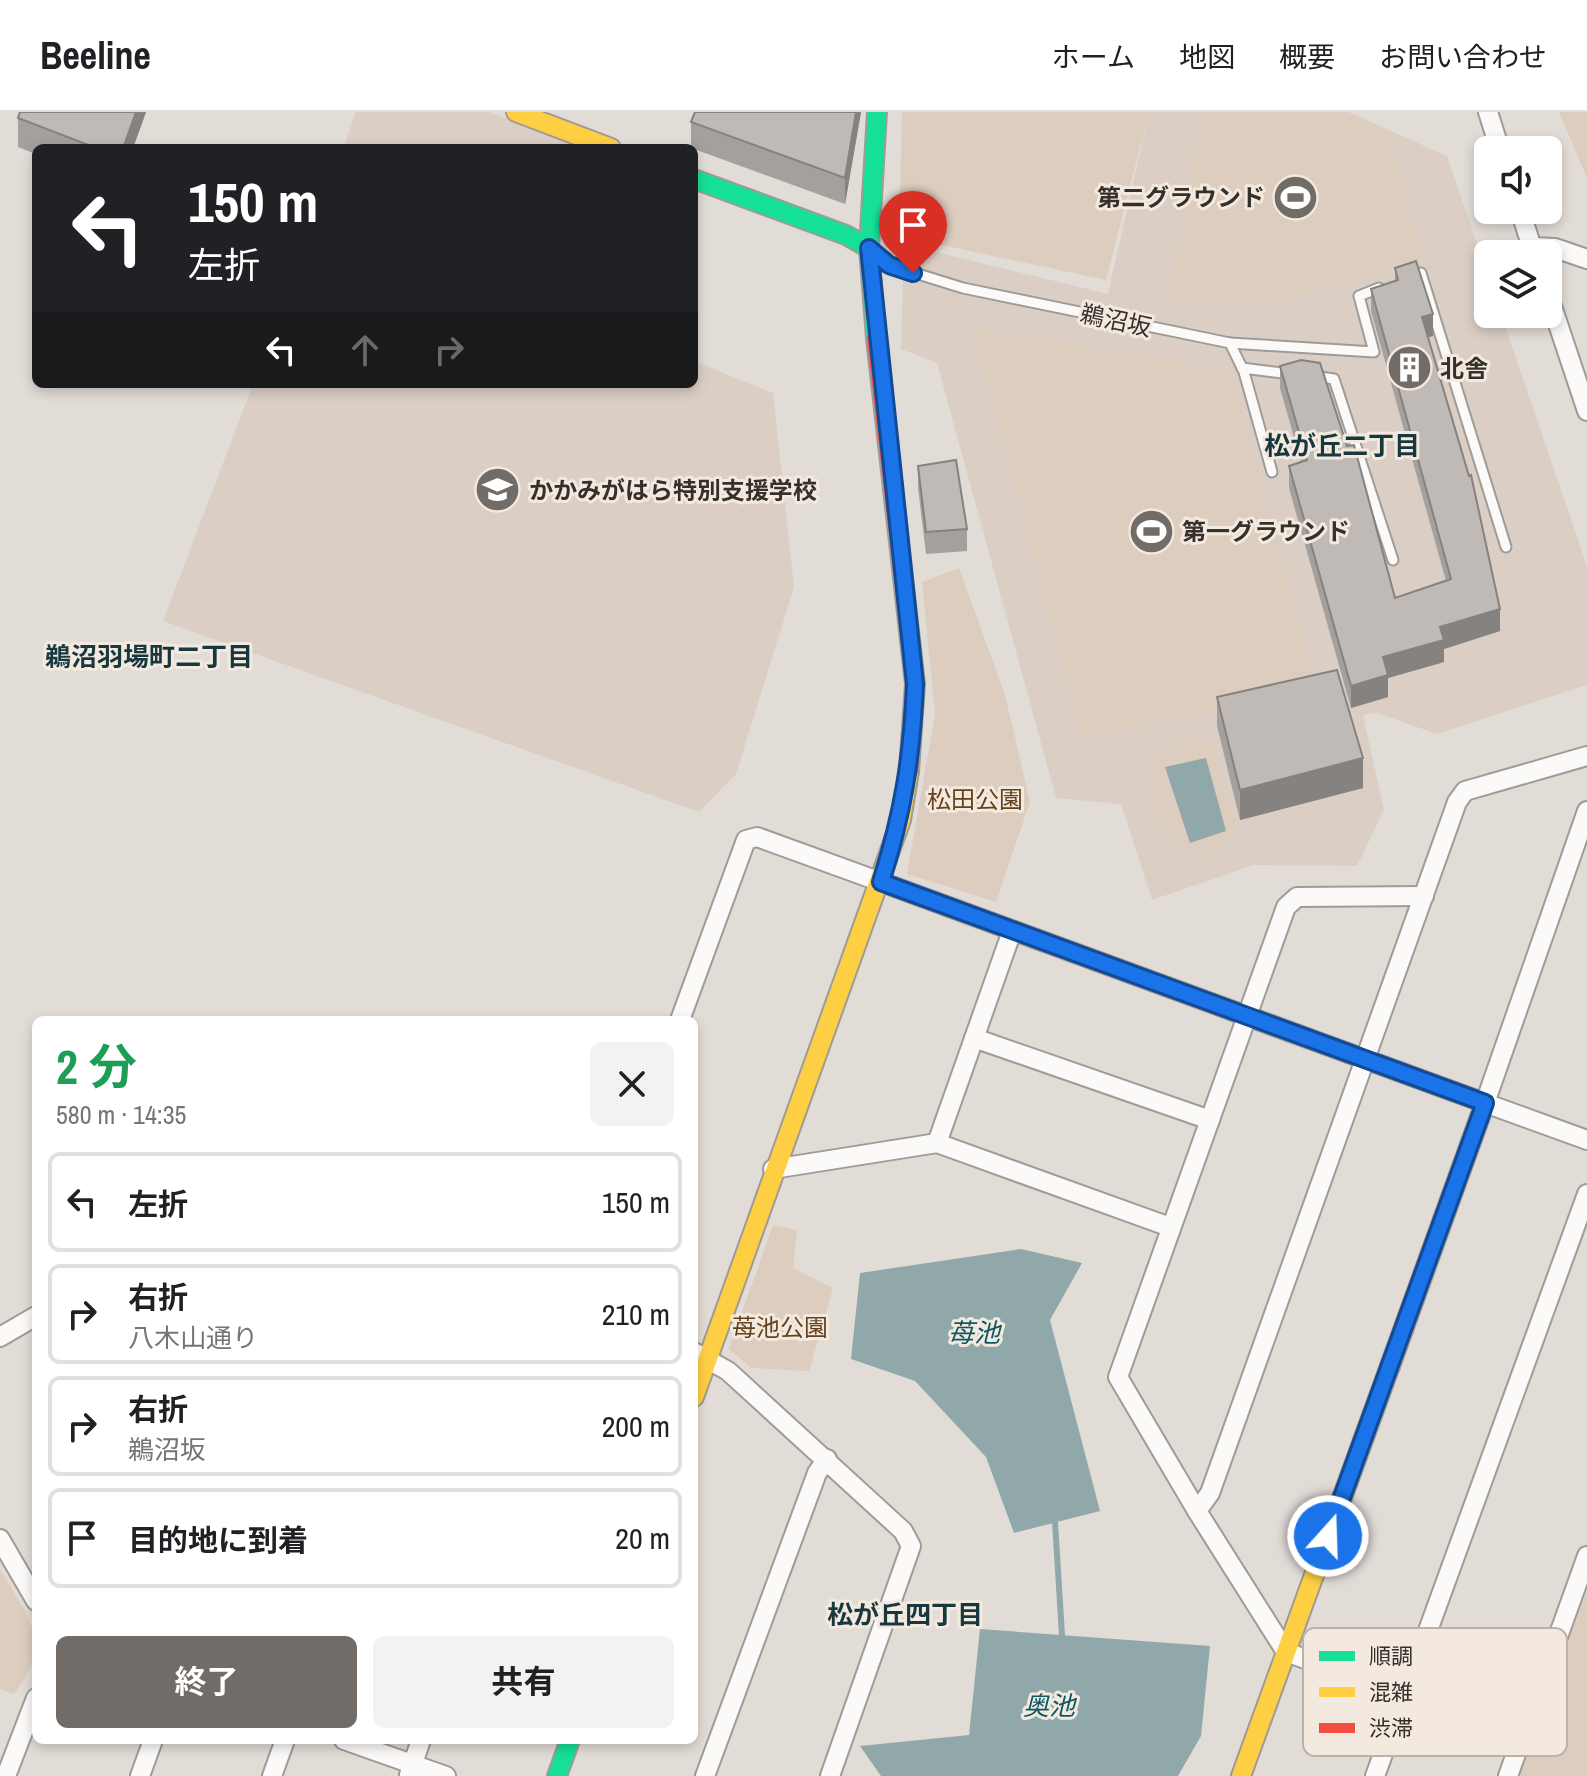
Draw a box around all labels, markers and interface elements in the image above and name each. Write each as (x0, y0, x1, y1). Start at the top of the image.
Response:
text: Beeline (40, 30, 151, 81)
text: ホーム (1052, 38, 1135, 76)
text: 地図 (1179, 38, 1235, 76)
text: 概要 (1279, 38, 1335, 76)
text: お問い合わせ (1379, 38, 1547, 76)
map controls (1474, 136, 1562, 328)
button: sound (1474, 136, 1562, 224)
text: 150 m (188, 164, 318, 239)
sports icon: 第二グラウンド (1272, 173, 1320, 221)
icon: left (56, 176, 160, 280)
place label: 第二グラウンド (1097, 181, 1265, 213)
pin (879, 191, 947, 273)
icon: arrive (891, 203, 935, 247)
button: layers (1474, 240, 1562, 328)
text: 左折 (188, 241, 260, 289)
street label: 鵜沼坂 (1077, 297, 1155, 343)
icon: left (259, 328, 303, 372)
icon: ahead (343, 328, 387, 372)
icon: right (427, 328, 471, 372)
building icon: 北舎 (1385, 344, 1433, 392)
place label: 北舎 (1440, 352, 1488, 384)
district label: 松が丘二丁目 (1264, 428, 1420, 463)
school or university icon: かかみがはら特別支援学校 (474, 466, 522, 514)
place label: かかみがはら特別支援学校 (529, 474, 817, 506)
sports icon: 第一グラウンド (1127, 507, 1175, 555)
place label: 第一グラウンド (1182, 515, 1350, 547)
district label: 鵜沼羽場町二丁目 (45, 639, 253, 674)
park label: 松田公園 (927, 783, 1023, 815)
text: 2 分 (56, 1034, 137, 1099)
button: close (590, 1042, 674, 1126)
text: 580 m · 14:35 (56, 1097, 186, 1132)
icon: left (60, 1180, 104, 1224)
text: 150 m (602, 1182, 670, 1222)
text: 左折 (128, 1184, 188, 1224)
text: 右折 (128, 1277, 188, 1317)
icon: right (60, 1292, 104, 1336)
text: 210 m (602, 1294, 670, 1334)
park label: 苺池公園 (732, 1311, 828, 1343)
water label: 苺池 (948, 1315, 1003, 1350)
text: 八木山通り (128, 1320, 258, 1355)
text: 右折 (128, 1389, 188, 1429)
icon: right (60, 1404, 104, 1448)
text: 200 m (602, 1406, 670, 1446)
text: 鵜沼坂 (128, 1432, 206, 1467)
position arrow (1286, 1494, 1370, 1578)
icon: arrive (60, 1516, 104, 1560)
text: 20 m (615, 1518, 670, 1558)
text: 目的地に到着 (128, 1520, 308, 1560)
district label: 松が丘四丁目 (827, 1597, 983, 1632)
legend (1303, 1628, 1567, 1756)
button: 終了 (56, 1636, 357, 1728)
button: 共有 (373, 1636, 674, 1728)
text: 順調 (1369, 1641, 1413, 1671)
text: 混雑 (1369, 1677, 1413, 1707)
water label: 奥池 (1023, 1688, 1078, 1723)
text: 渋滞 (1369, 1713, 1413, 1743)

